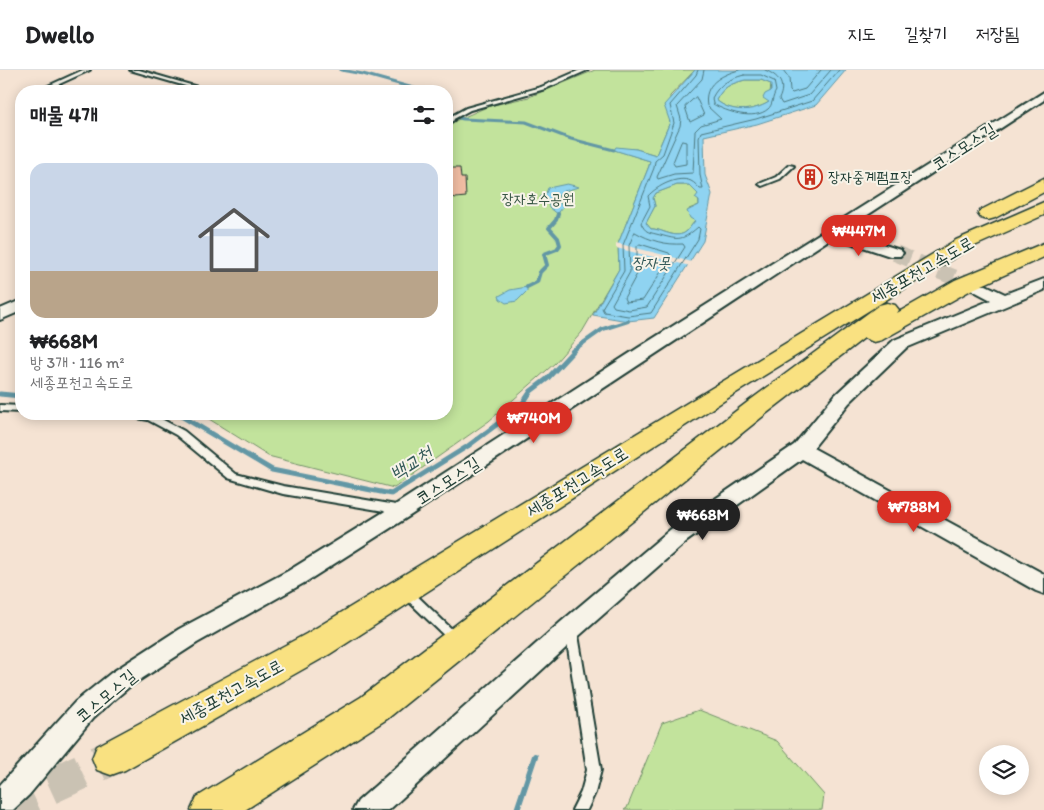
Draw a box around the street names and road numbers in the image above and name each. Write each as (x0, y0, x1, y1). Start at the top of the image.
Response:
street label: 코스모스길 (928, 118, 1001, 176)
street label: 세종포천고속도로 (866, 232, 978, 308)
street label: 세종포천고속도로 (522, 442, 632, 522)
street label: 코스모스길 (412, 452, 485, 510)
street label: 세종포천고속도로 (175, 654, 287, 730)
street label: 코스모스길 (71, 664, 141, 728)

